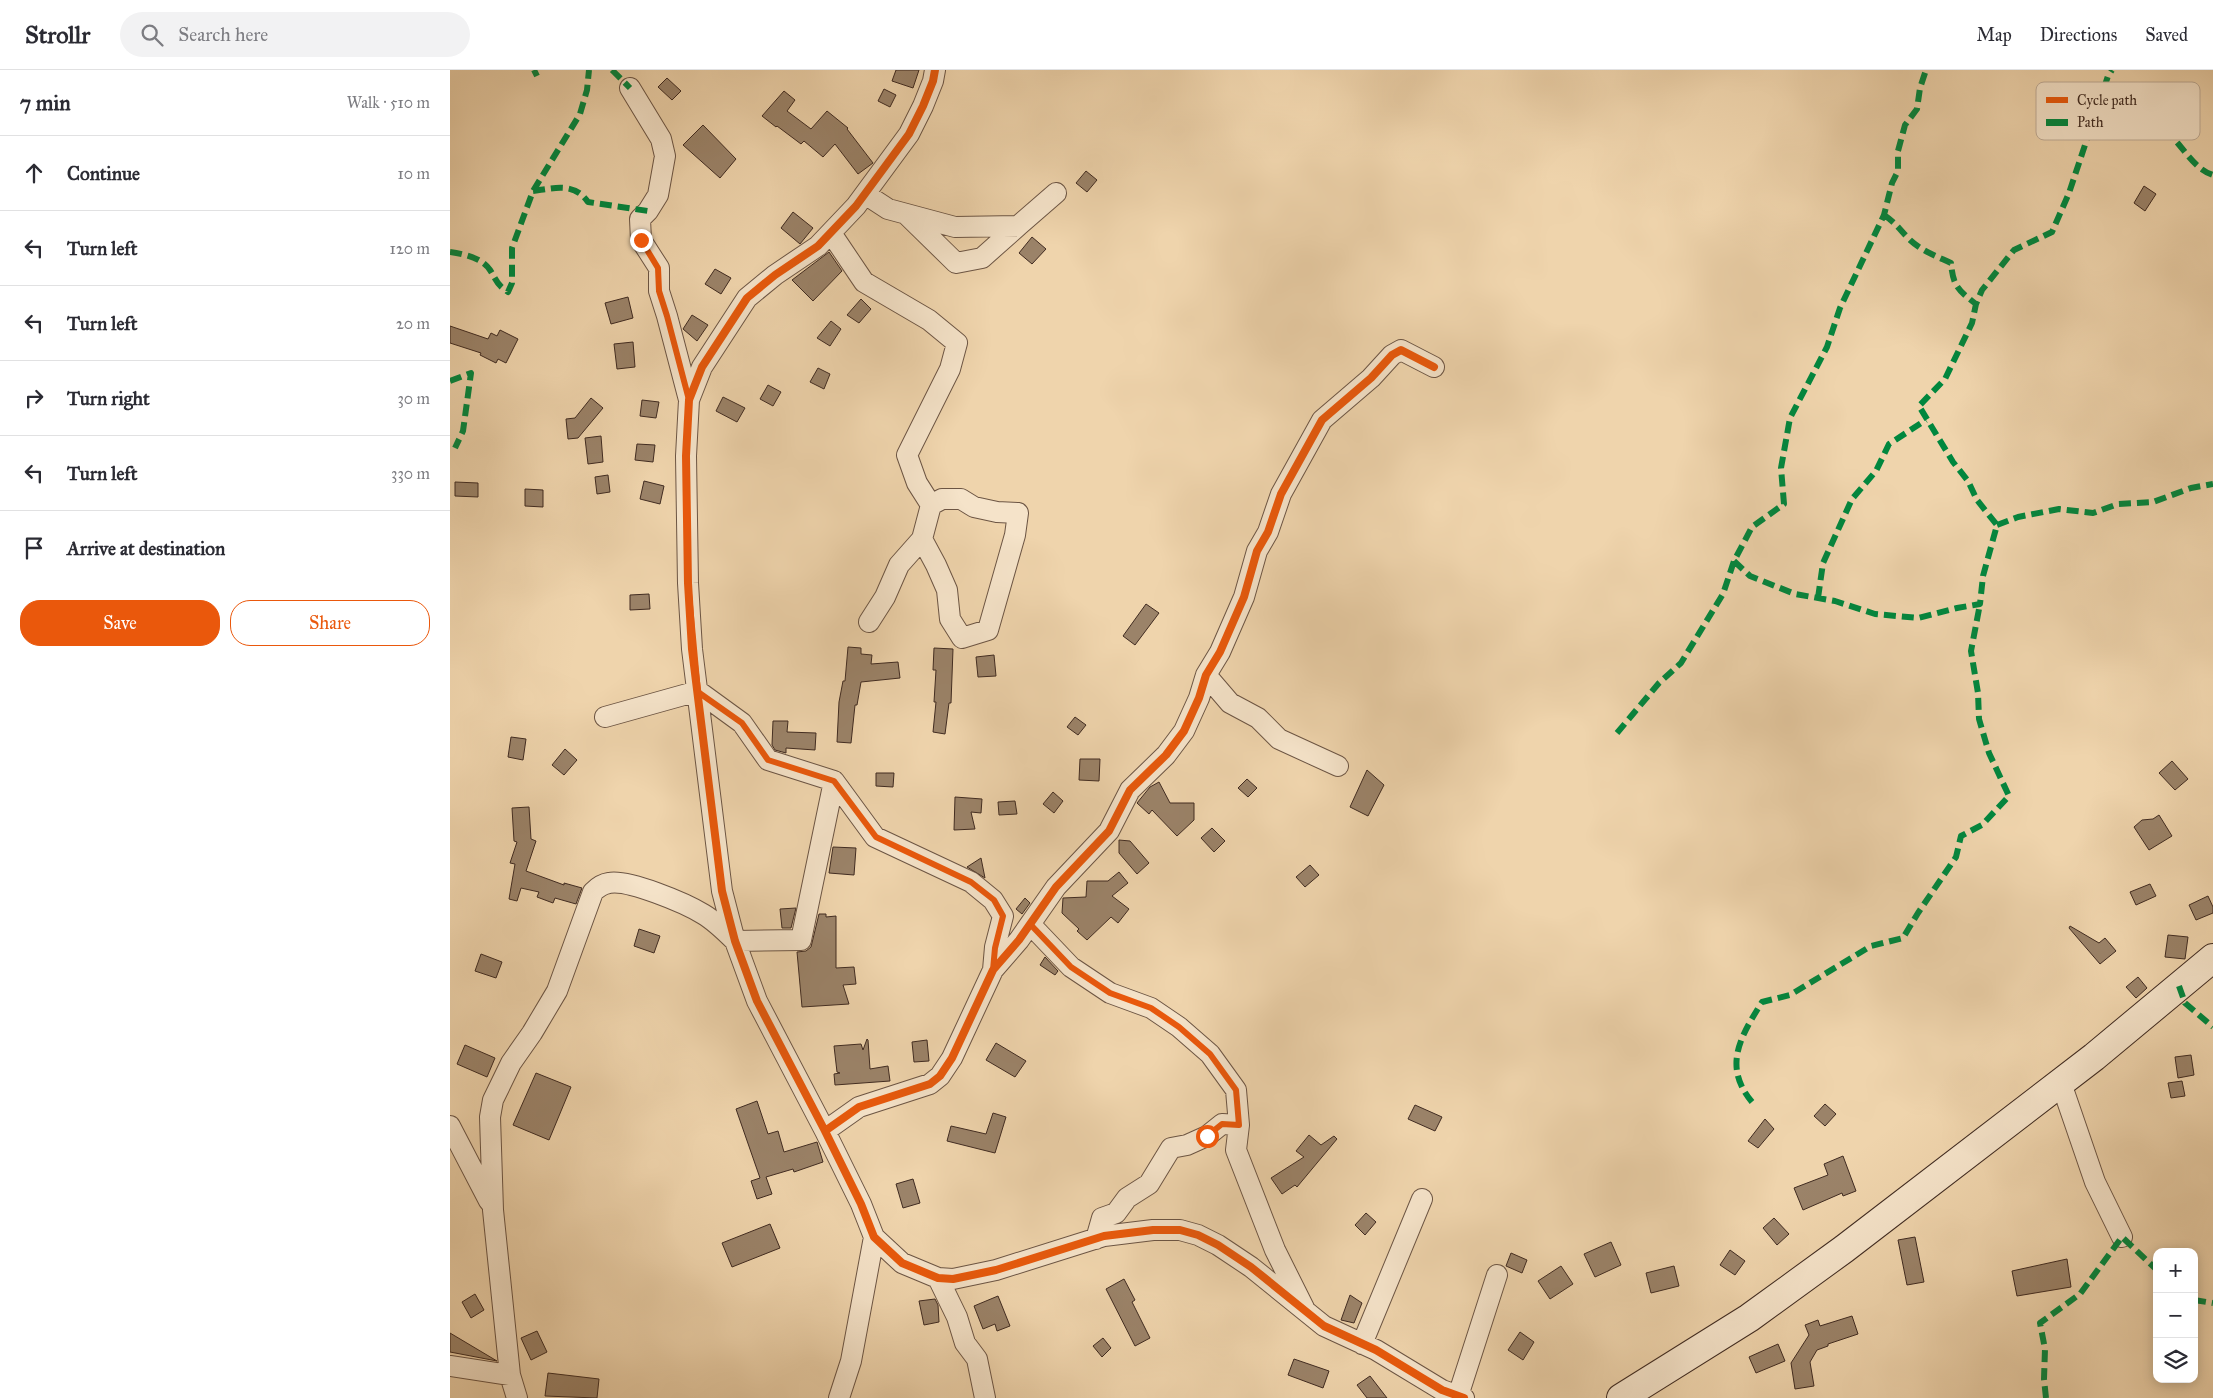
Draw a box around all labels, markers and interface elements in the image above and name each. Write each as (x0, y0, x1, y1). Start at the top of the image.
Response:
search box (120, 12, 470, 57)
text: Strollr (25, 20, 90, 50)
icon: search (138, 21, 166, 49)
text: Search here (178, 23, 268, 46)
text: Map (1976, 24, 2012, 46)
text: Directions (2040, 24, 2117, 46)
text: Saved (2145, 24, 2188, 46)
legend (2036, 82, 2200, 140)
text: 7 min (20, 90, 71, 116)
text: Cycle path (2077, 92, 2137, 109)
text: Walk · 510 m (347, 93, 430, 112)
text: Path (2077, 114, 2104, 131)
icon: ahead (20, 159, 48, 187)
text: Continue (67, 162, 140, 185)
text: 10 m (398, 164, 430, 183)
route end (630, 229, 653, 252)
icon: left (20, 234, 48, 262)
text: Turn left (67, 237, 137, 260)
text: 120 m (390, 239, 430, 258)
icon: left (20, 309, 48, 337)
text: Turn left (67, 312, 137, 335)
text: 20 m (396, 314, 430, 333)
icon: right (20, 384, 48, 412)
text: Turn right (67, 387, 150, 410)
text: 30 m (397, 389, 430, 408)
icon: left (20, 459, 48, 487)
text: Turn left (67, 462, 137, 485)
text: 330 m (391, 464, 430, 483)
icon: arrive (20, 534, 48, 562)
text: Arrive at destination (67, 537, 225, 560)
button: Save (20, 600, 220, 646)
button: Share (230, 600, 430, 646)
route start (1196, 1125, 1219, 1148)
map controls (2153, 1248, 2198, 1383)
button: + (2153, 1248, 2198, 1293)
button: − (2153, 1293, 2198, 1338)
button: layers (2153, 1338, 2198, 1383)

